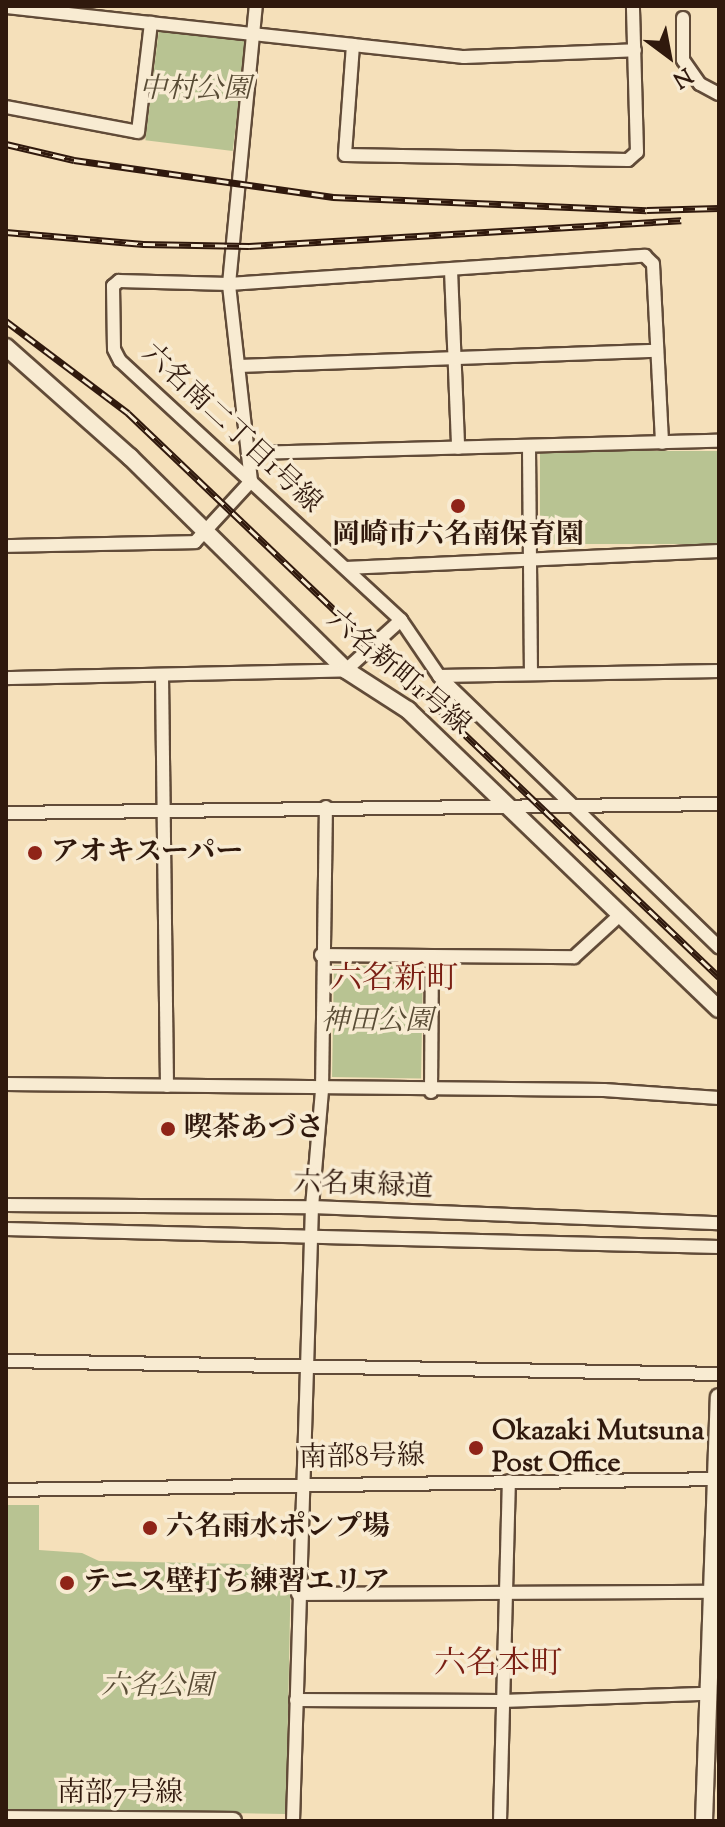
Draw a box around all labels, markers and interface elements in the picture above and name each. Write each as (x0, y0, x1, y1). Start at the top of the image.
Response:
north arrow (629, 16, 709, 96)
text: N (666, 58, 698, 95)
park label: 中村公園 (139, 73, 251, 107)
street label: 六名南二丁目1号線 (134, 337, 328, 521)
marker: 岡崎市六名南保育園 (449, 497, 467, 515)
place label: 岡崎市六名南保育園 (332, 519, 584, 553)
street label: 六名新町1号線 (319, 603, 477, 743)
place label: アオキスーパー (51, 836, 246, 870)
marker: アオキスーパー (26, 844, 44, 862)
district label: 六名新町 (330, 961, 458, 999)
park label: 神田公園 (321, 1005, 433, 1039)
place label: 喫茶あづさ (184, 1112, 324, 1146)
marker: 喫茶あづさ (159, 1120, 177, 1138)
street label: 六名東緑道 (292, 1167, 434, 1205)
place label: Okazaki Mutsuna Post Office (492, 1415, 704, 1481)
marker: Okazaki Mutsuna Post Office (467, 1439, 485, 1457)
street label: 南部8号線 (299, 1440, 425, 1476)
place label: 六名雨水ポンプ場 (166, 1511, 390, 1545)
marker: 六名雨水ポンプ場 (141, 1519, 159, 1537)
place label: テニス壁打ち練習エリア (83, 1566, 391, 1600)
marker: テニス壁打ち練習エリア (58, 1574, 76, 1592)
district label: 六名本町 (434, 1646, 562, 1684)
park label: 六名公園 (101, 1670, 213, 1704)
street label: 南部7号線 (57, 1777, 183, 1811)

